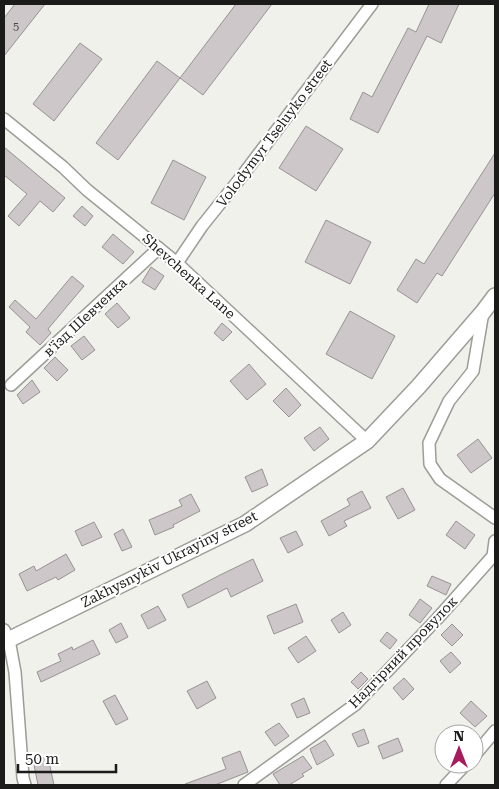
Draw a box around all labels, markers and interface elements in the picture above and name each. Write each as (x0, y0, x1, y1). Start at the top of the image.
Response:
house number: 5 (13, 20, 19, 33)
street label: Volodymyr Tseluyko street (213, 56, 335, 210)
street label: Shevchenka Lane (139, 230, 239, 322)
street label: в'їзд Шевченка (40, 274, 130, 360)
street label: Zakhysnykiv Ukrayiny street (78, 508, 260, 610)
street label: Надгірний провулок (345, 593, 461, 711)
north arrow (434, 724, 484, 774)
text: N (454, 728, 465, 744)
scale bar (18, 742, 115, 774)
text: 50 m (25, 750, 60, 768)

